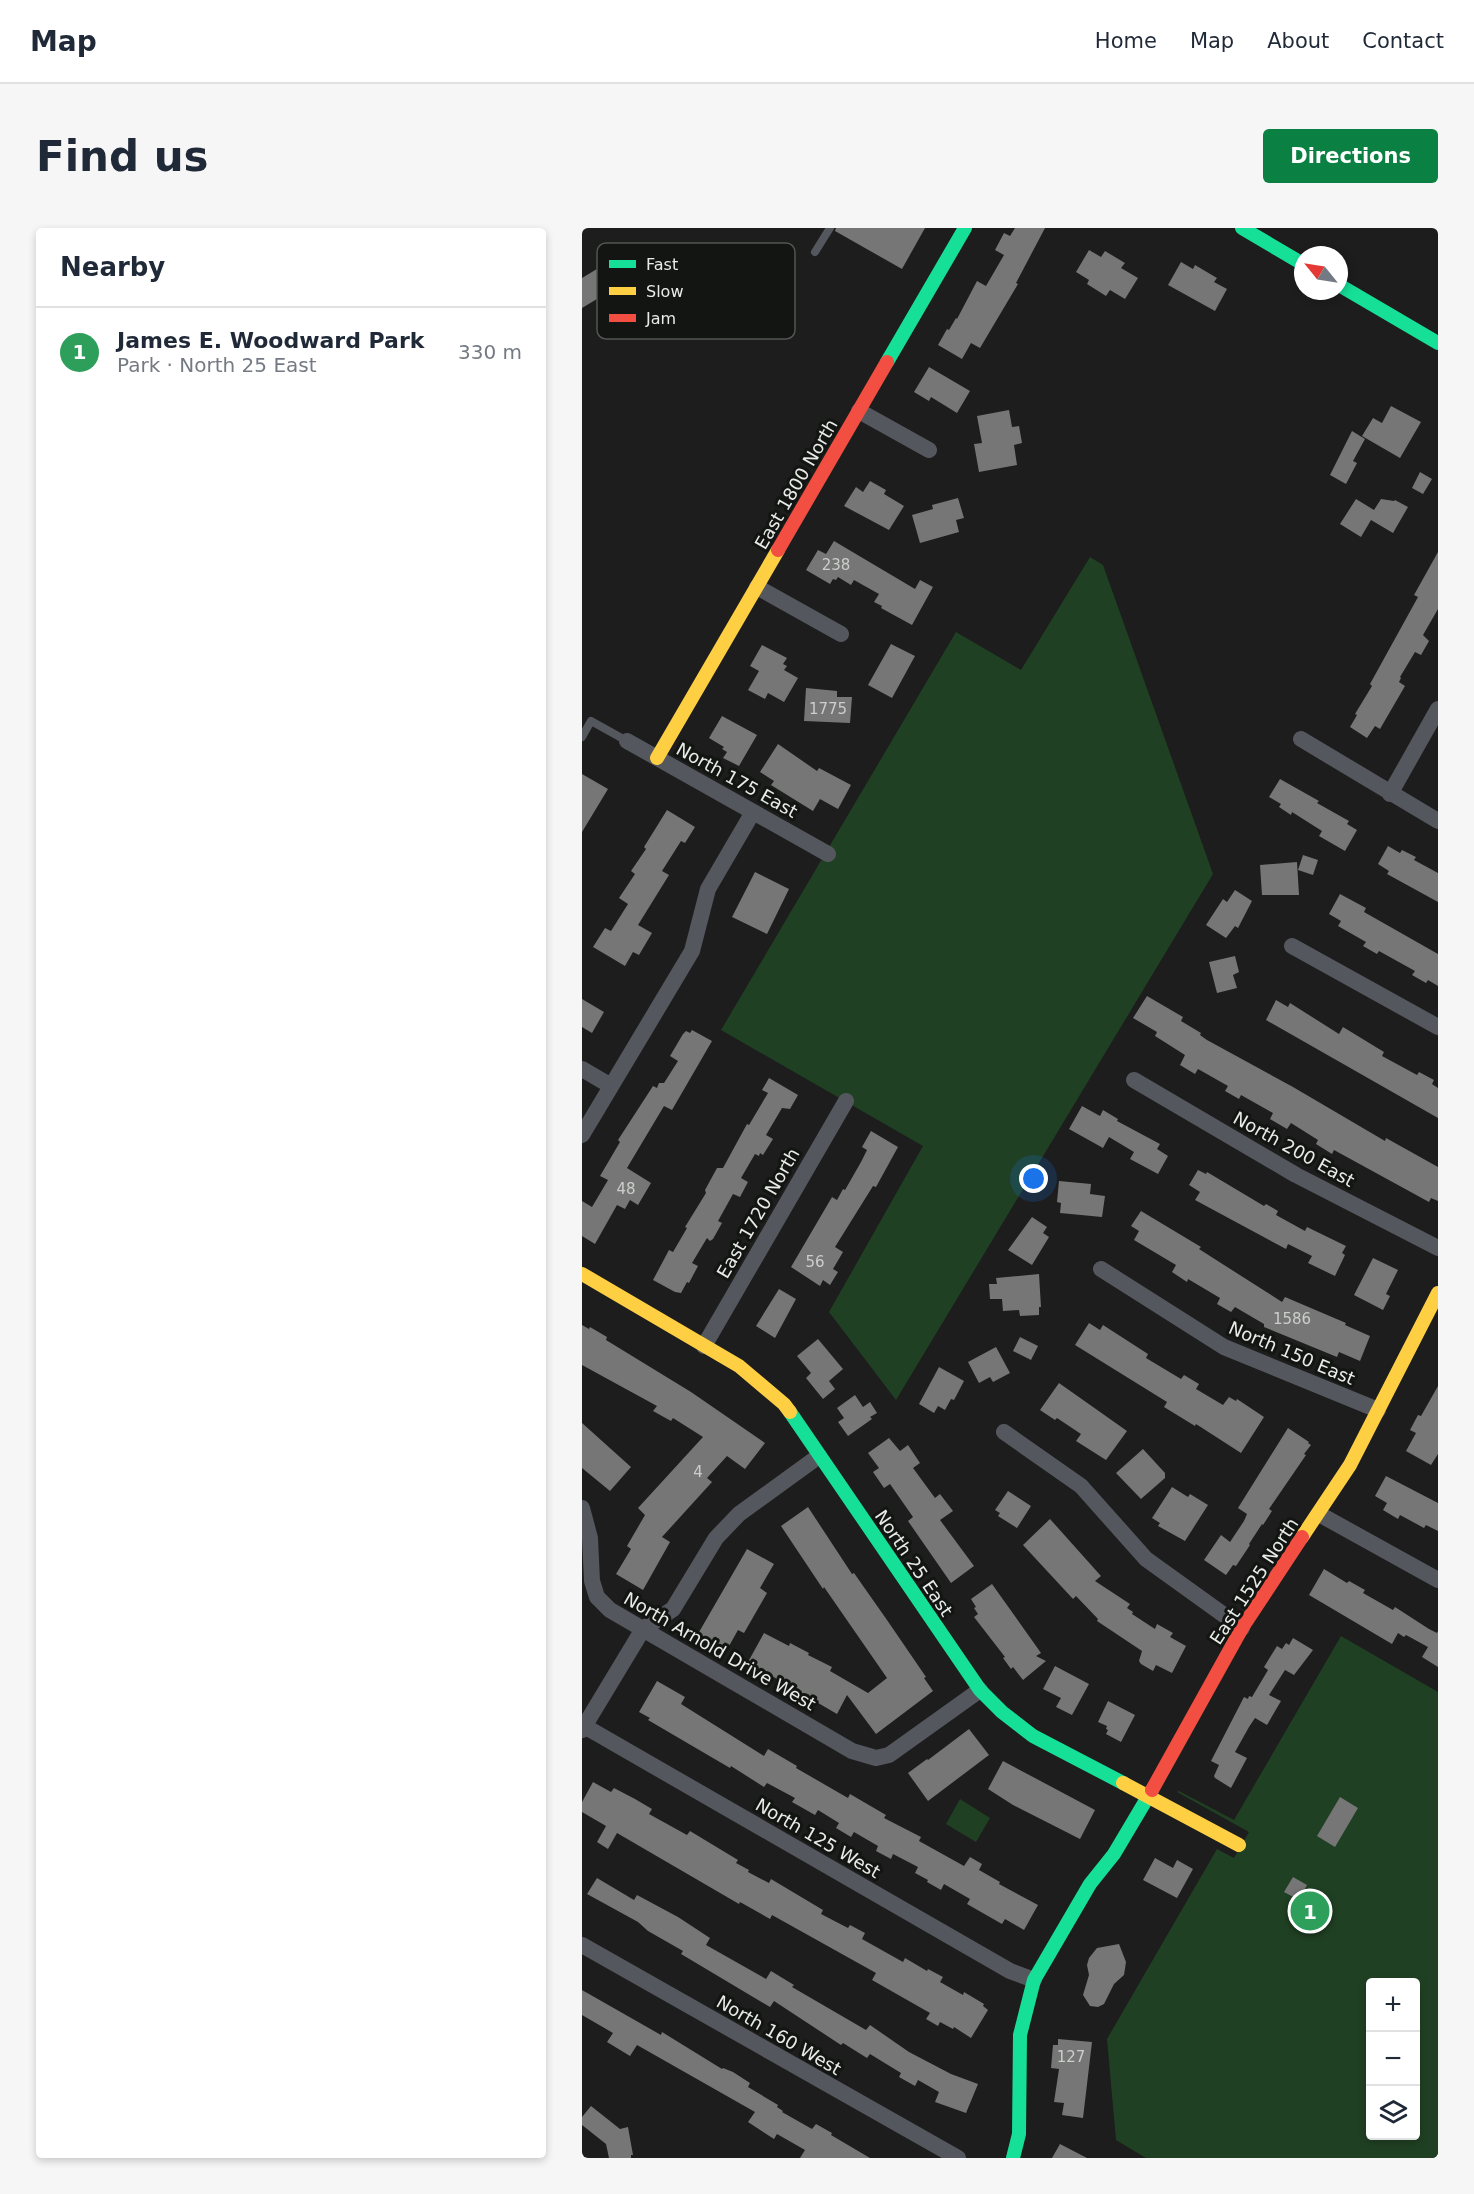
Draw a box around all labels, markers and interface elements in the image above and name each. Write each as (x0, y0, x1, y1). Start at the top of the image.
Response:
text: Map (30, 25, 97, 58)
text: Home (1095, 29, 1157, 53)
text: Map (1190, 29, 1234, 53)
text: About (1267, 29, 1329, 53)
text: Contact (1362, 29, 1444, 53)
button: Directions (1263, 129, 1438, 183)
text: Find us (36, 132, 209, 181)
legend (597, 243, 795, 339)
north arrow (1294, 246, 1348, 300)
text: Nearby (60, 252, 165, 282)
text: Fast (646, 255, 678, 274)
text: Slow (646, 282, 683, 301)
text: Jam (645, 309, 676, 328)
text: James E. Woodward Park (117, 328, 424, 353)
text: 1 (73, 340, 86, 364)
text: 330 m (458, 340, 522, 364)
text: Park · North 25 East (117, 353, 317, 377)
street label: East 1800 North (750, 415, 842, 553)
house number: 238 (822, 556, 850, 574)
house number: 1775 (809, 700, 847, 718)
street label: North 175 East (673, 738, 801, 822)
street label: North 200 East (1230, 1107, 1358, 1191)
street label: East 1720 North (712, 1144, 804, 1282)
your location (1019, 1164, 1048, 1193)
house number: 48 (616, 1180, 636, 1198)
house number: 56 (805, 1253, 825, 1271)
house number: 1586 (1273, 1310, 1311, 1328)
street label: North 150 East (1226, 1317, 1358, 1389)
house number: 4 (693, 1463, 703, 1481)
street label: North 25 East (871, 1506, 957, 1620)
street label: East 1525 North (1205, 1514, 1303, 1648)
street label: North Arnold Drive West (620, 1587, 820, 1715)
street label: North 125 West (752, 1794, 884, 1882)
pin: 1 (1290, 1888, 1330, 1934)
map controls (1366, 1978, 1420, 2140)
button: + (1366, 1978, 1420, 2032)
street label: North 160 West (713, 1991, 845, 2079)
button: − (1366, 2032, 1420, 2086)
house number: 127 (1057, 2048, 1085, 2066)
button: layers (1366, 2086, 1420, 2140)

